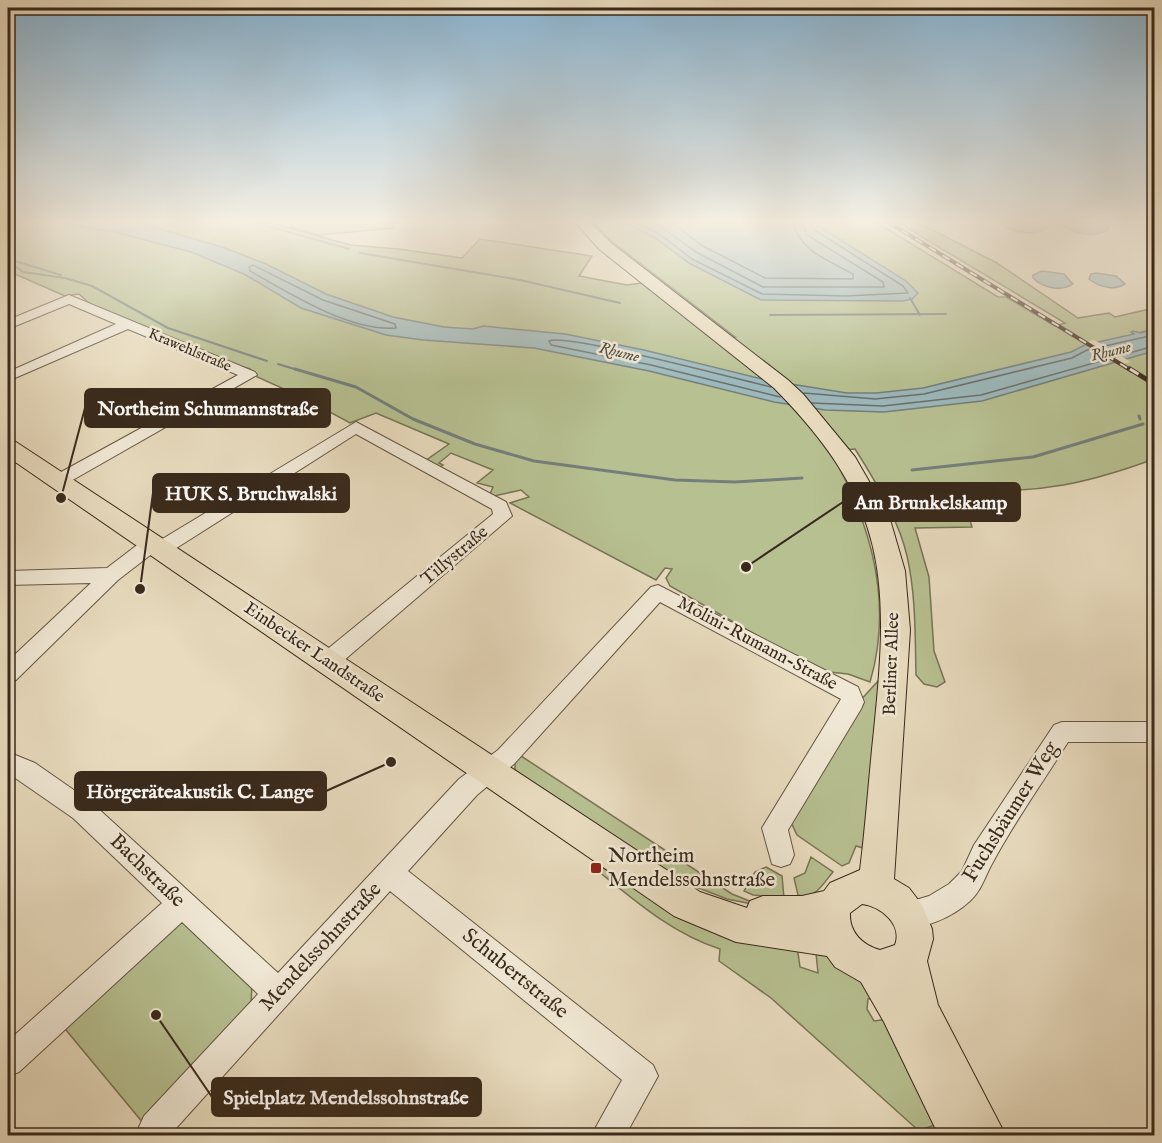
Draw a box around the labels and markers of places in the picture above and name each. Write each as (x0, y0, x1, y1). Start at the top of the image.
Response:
callout: Northeim Schumannstraße (85, 389, 330, 427)
callout: HUK S. Bruchwalski (153, 474, 349, 512)
callout: Am Brunkelskamp (843, 483, 1020, 521)
callout: Hörgeräteakustik C. Lange (75, 772, 326, 810)
place label: Northeim Mendelssohnstraße (608, 843, 776, 894)
marker: Northeim Mendelssohnstraße (589, 861, 603, 875)
callout: Spielplatz Mendelssohnstraße (212, 1078, 481, 1116)

